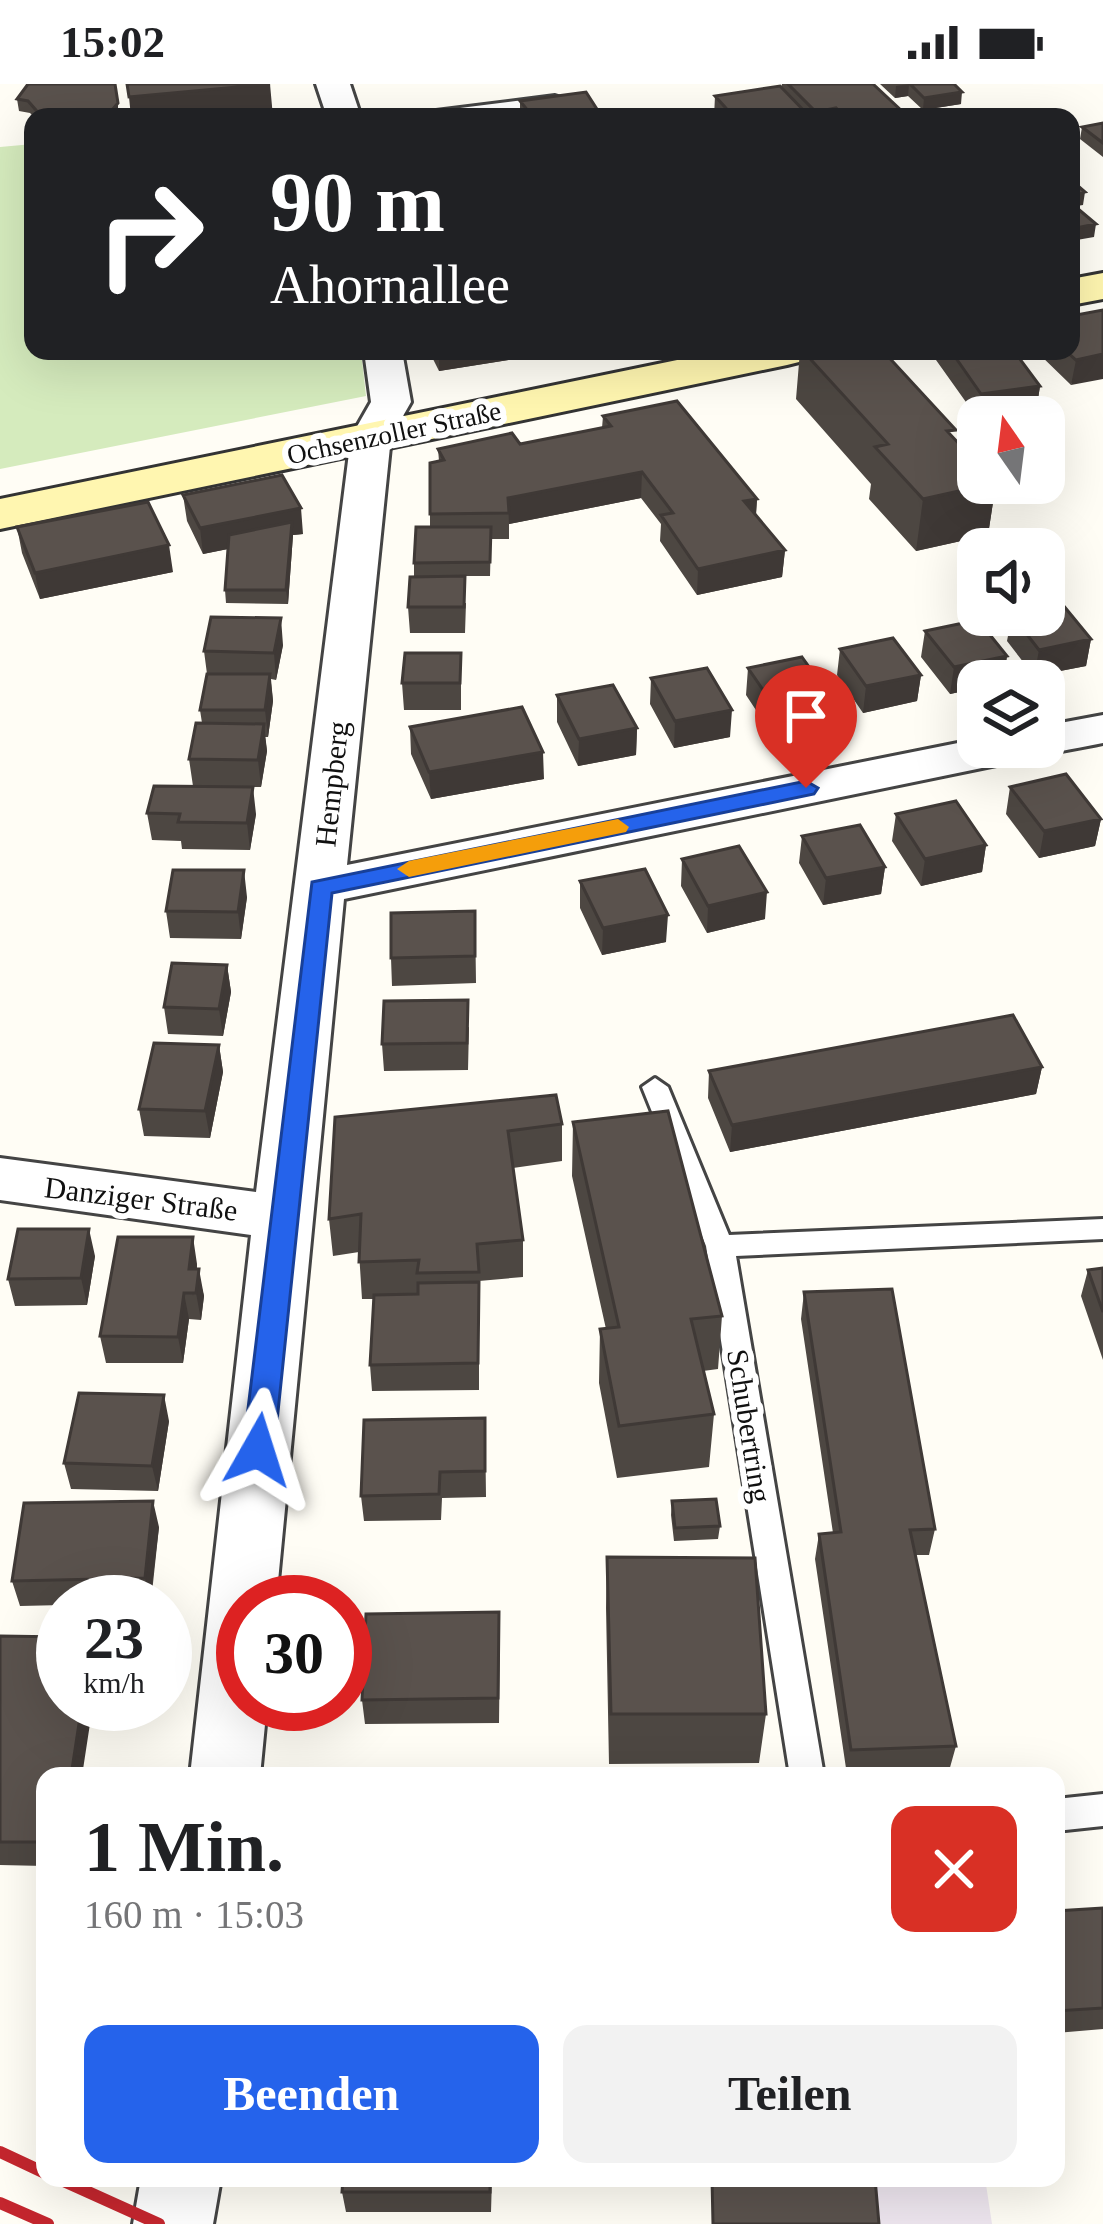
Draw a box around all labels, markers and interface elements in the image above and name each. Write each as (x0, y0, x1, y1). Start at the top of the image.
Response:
text: 15:02 (60, 17, 165, 67)
icon: right (72, 156, 228, 312)
text: 90 m (270, 156, 445, 249)
text: Ahornallee (270, 255, 510, 315)
street label: Ochsenzoller Straße (284, 396, 504, 470)
north arrow (957, 396, 1065, 504)
map controls (957, 396, 1065, 768)
button: sound (957, 528, 1065, 636)
button: layers (957, 660, 1065, 768)
pin (755, 665, 857, 788)
icon: arrive (773, 683, 839, 749)
street label: Hempberg (309, 720, 355, 848)
street label: Danziger Straße (43, 1170, 239, 1227)
street label: Schubertring (721, 1347, 778, 1505)
position arrow (195, 1387, 321, 1513)
speed limit sign: 30 (216, 1575, 372, 1731)
text: 23 (84, 1605, 144, 1671)
text: km/h (83, 1666, 145, 1699)
button: close (891, 1806, 1017, 1932)
text: 1 Min. (84, 1807, 284, 1887)
text: 160 m · 15:03 (84, 1893, 304, 1936)
button: Beenden (84, 2025, 539, 2163)
button: Teilen (563, 2025, 1017, 2163)

